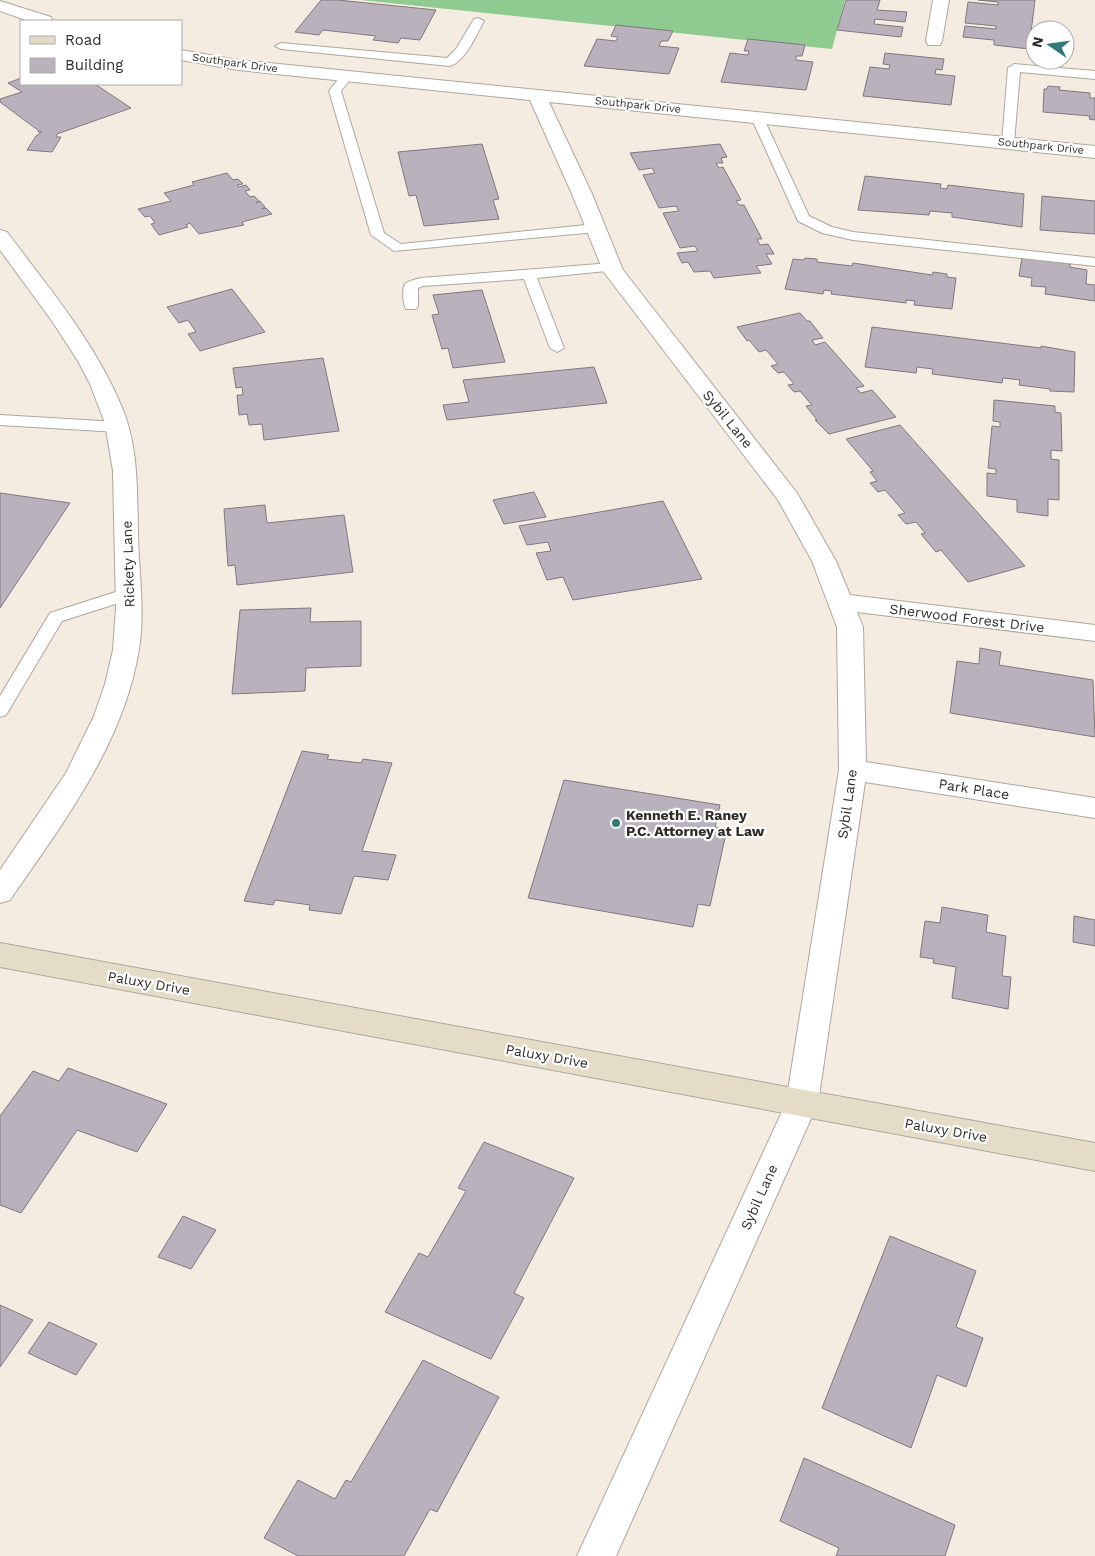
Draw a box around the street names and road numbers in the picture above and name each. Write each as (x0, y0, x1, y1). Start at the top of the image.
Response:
street label: Southpark Drive (191, 51, 279, 75)
street label: Southpark Drive (594, 94, 682, 116)
street label: Southpark Drive (997, 135, 1085, 157)
street label: Sybil Lane (700, 387, 756, 451)
street label: Rickety Lane (118, 520, 138, 608)
street label: Sherwood Forest Drive (889, 601, 1045, 635)
street label: Sybil Lane (834, 768, 860, 840)
street label: Park Place (938, 776, 1010, 802)
street label: Paluxy Drive (107, 968, 191, 998)
street label: Paluxy Drive (505, 1041, 589, 1071)
street label: Paluxy Drive (904, 1115, 988, 1145)
street label: Sybil Lane (737, 1162, 781, 1232)

